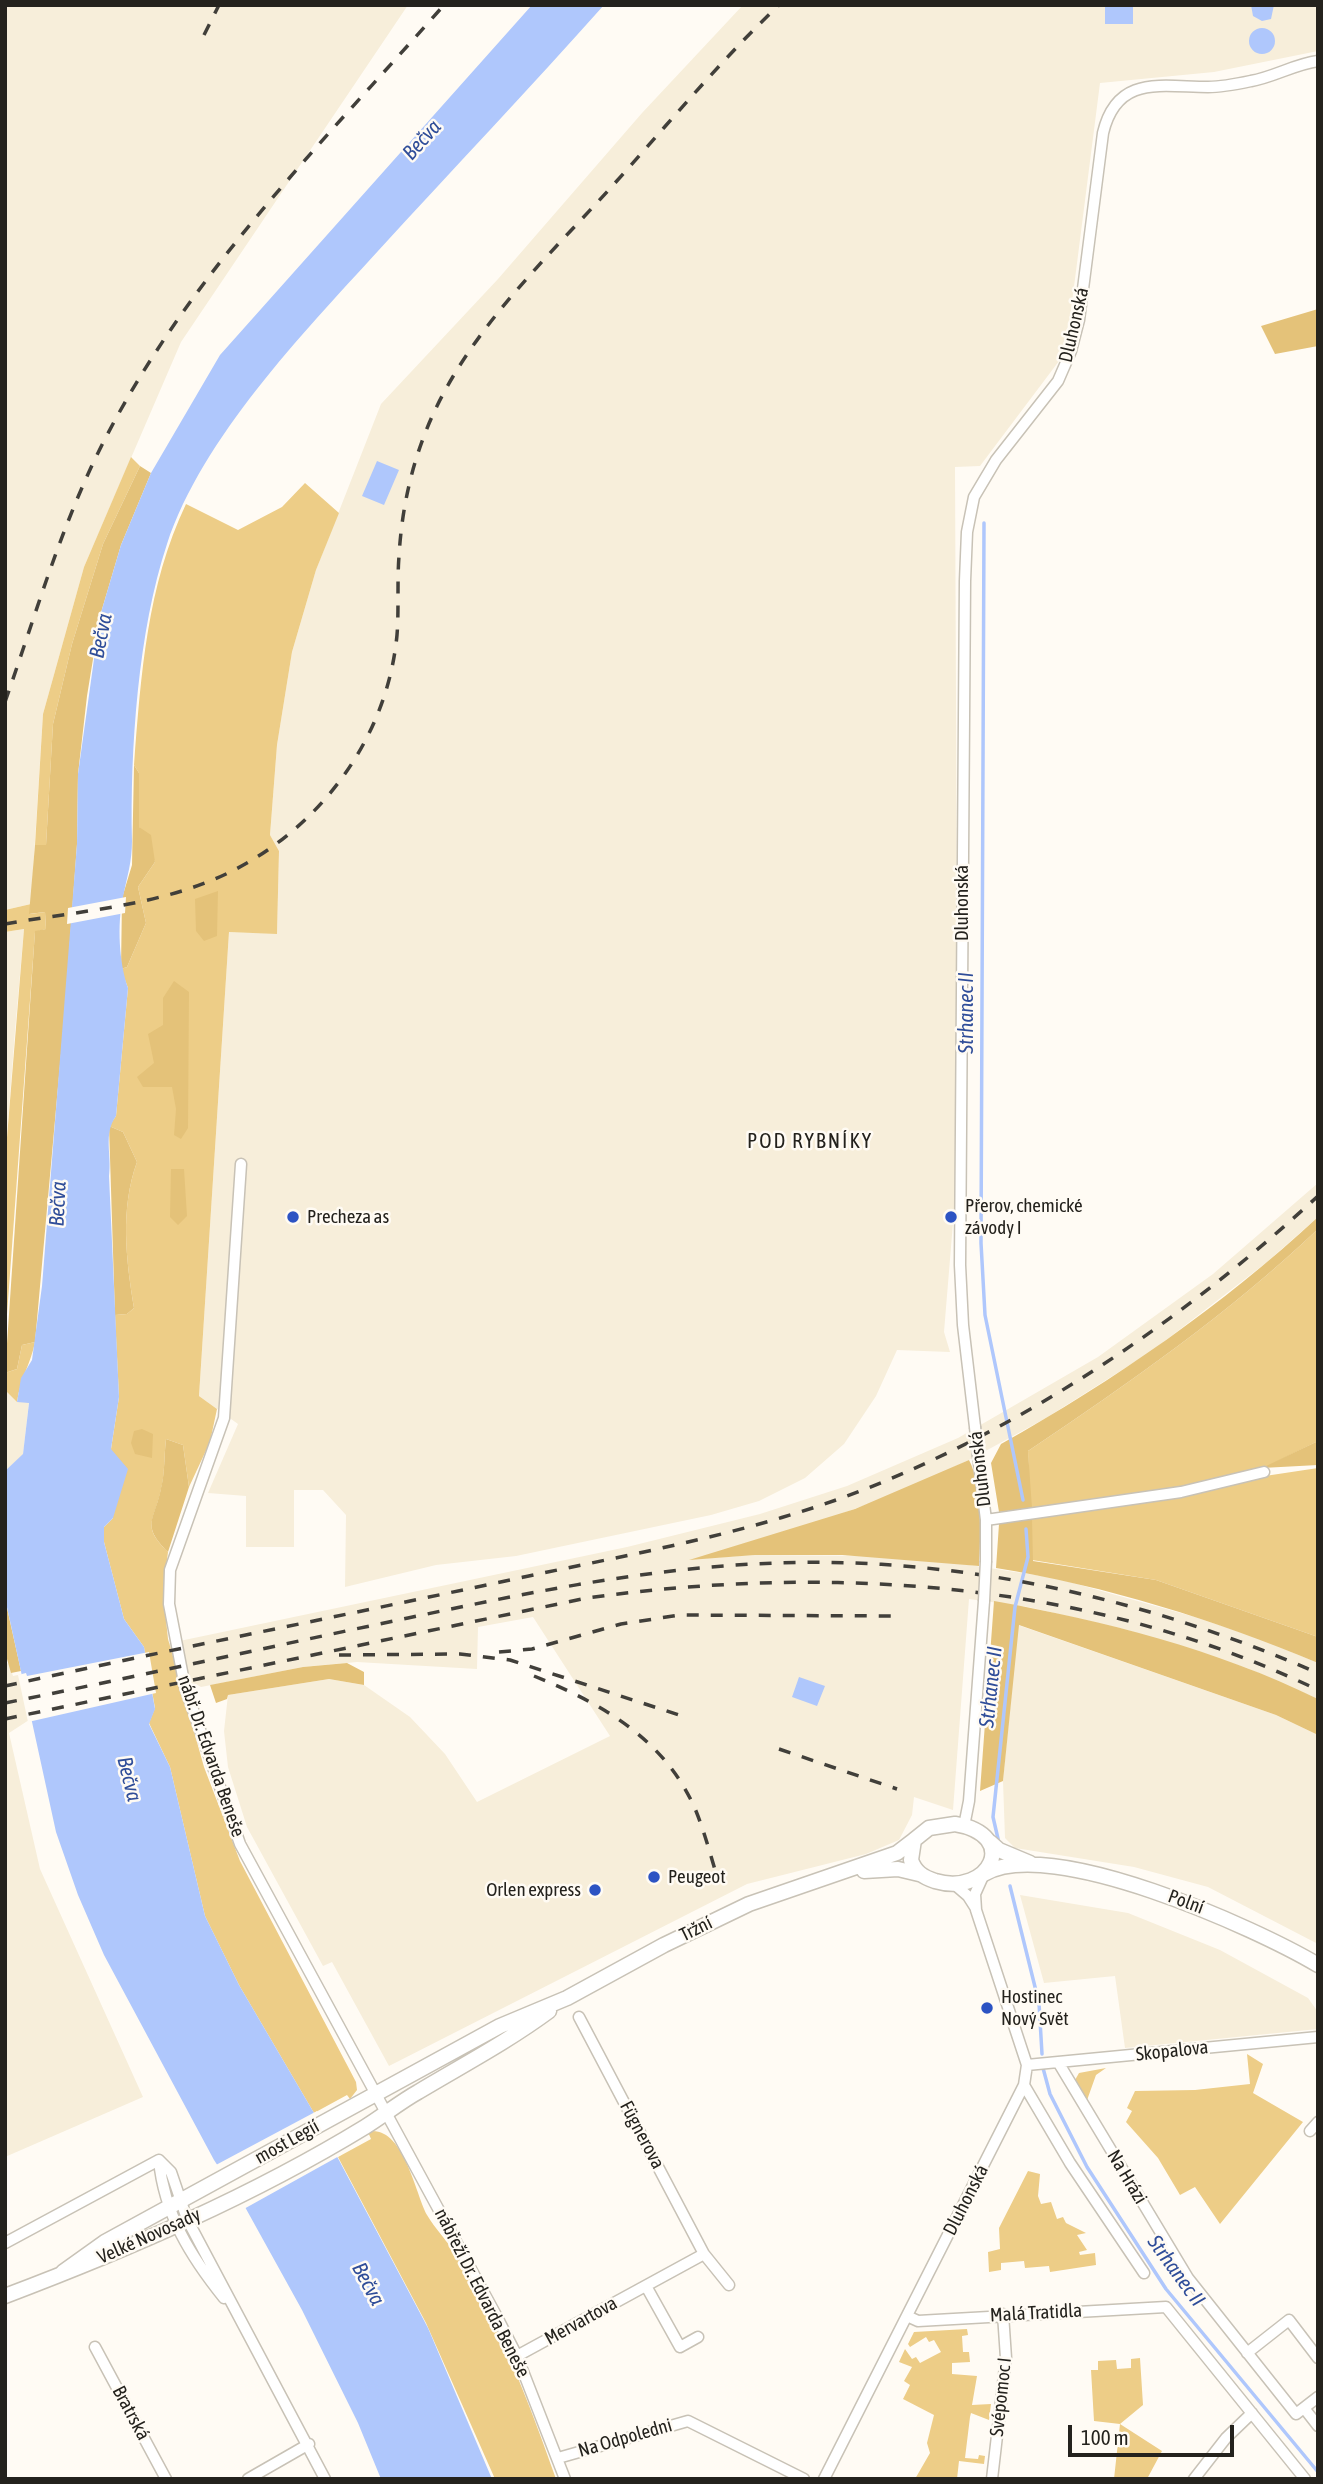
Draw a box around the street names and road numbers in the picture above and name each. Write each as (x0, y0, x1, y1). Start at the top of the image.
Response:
street label: Dluhonská (1054, 285, 1094, 365)
street label: Dluhonská (951, 865, 973, 941)
street label: Dluhonská (964, 1430, 996, 1508)
street label: nábř. Dr. Edvarda Beneše (173, 1672, 249, 1840)
street label: Polní (1165, 1885, 1207, 1919)
street label: Tržní (676, 1911, 716, 1947)
street label: Skopalova (1135, 2036, 1209, 2066)
street label: Fügnerova (615, 2097, 669, 2173)
street label: most Legií (251, 2115, 323, 2169)
street label: Na Hrázi (1102, 2146, 1152, 2208)
street label: Dluhonská (939, 2161, 993, 2239)
street label: Velké Novosady (94, 2203, 204, 2269)
street label: nábřeží Dr. Edvarda Beneše (429, 2205, 535, 2381)
street label: Mervartova (541, 2292, 621, 2350)
street label: Malá Tratidla (989, 2299, 1083, 2327)
street label: Svépomoc I (986, 2356, 1016, 2438)
street label: Bratrská (107, 2382, 155, 2444)
street label: Na Odpoledni (575, 2414, 675, 2462)

